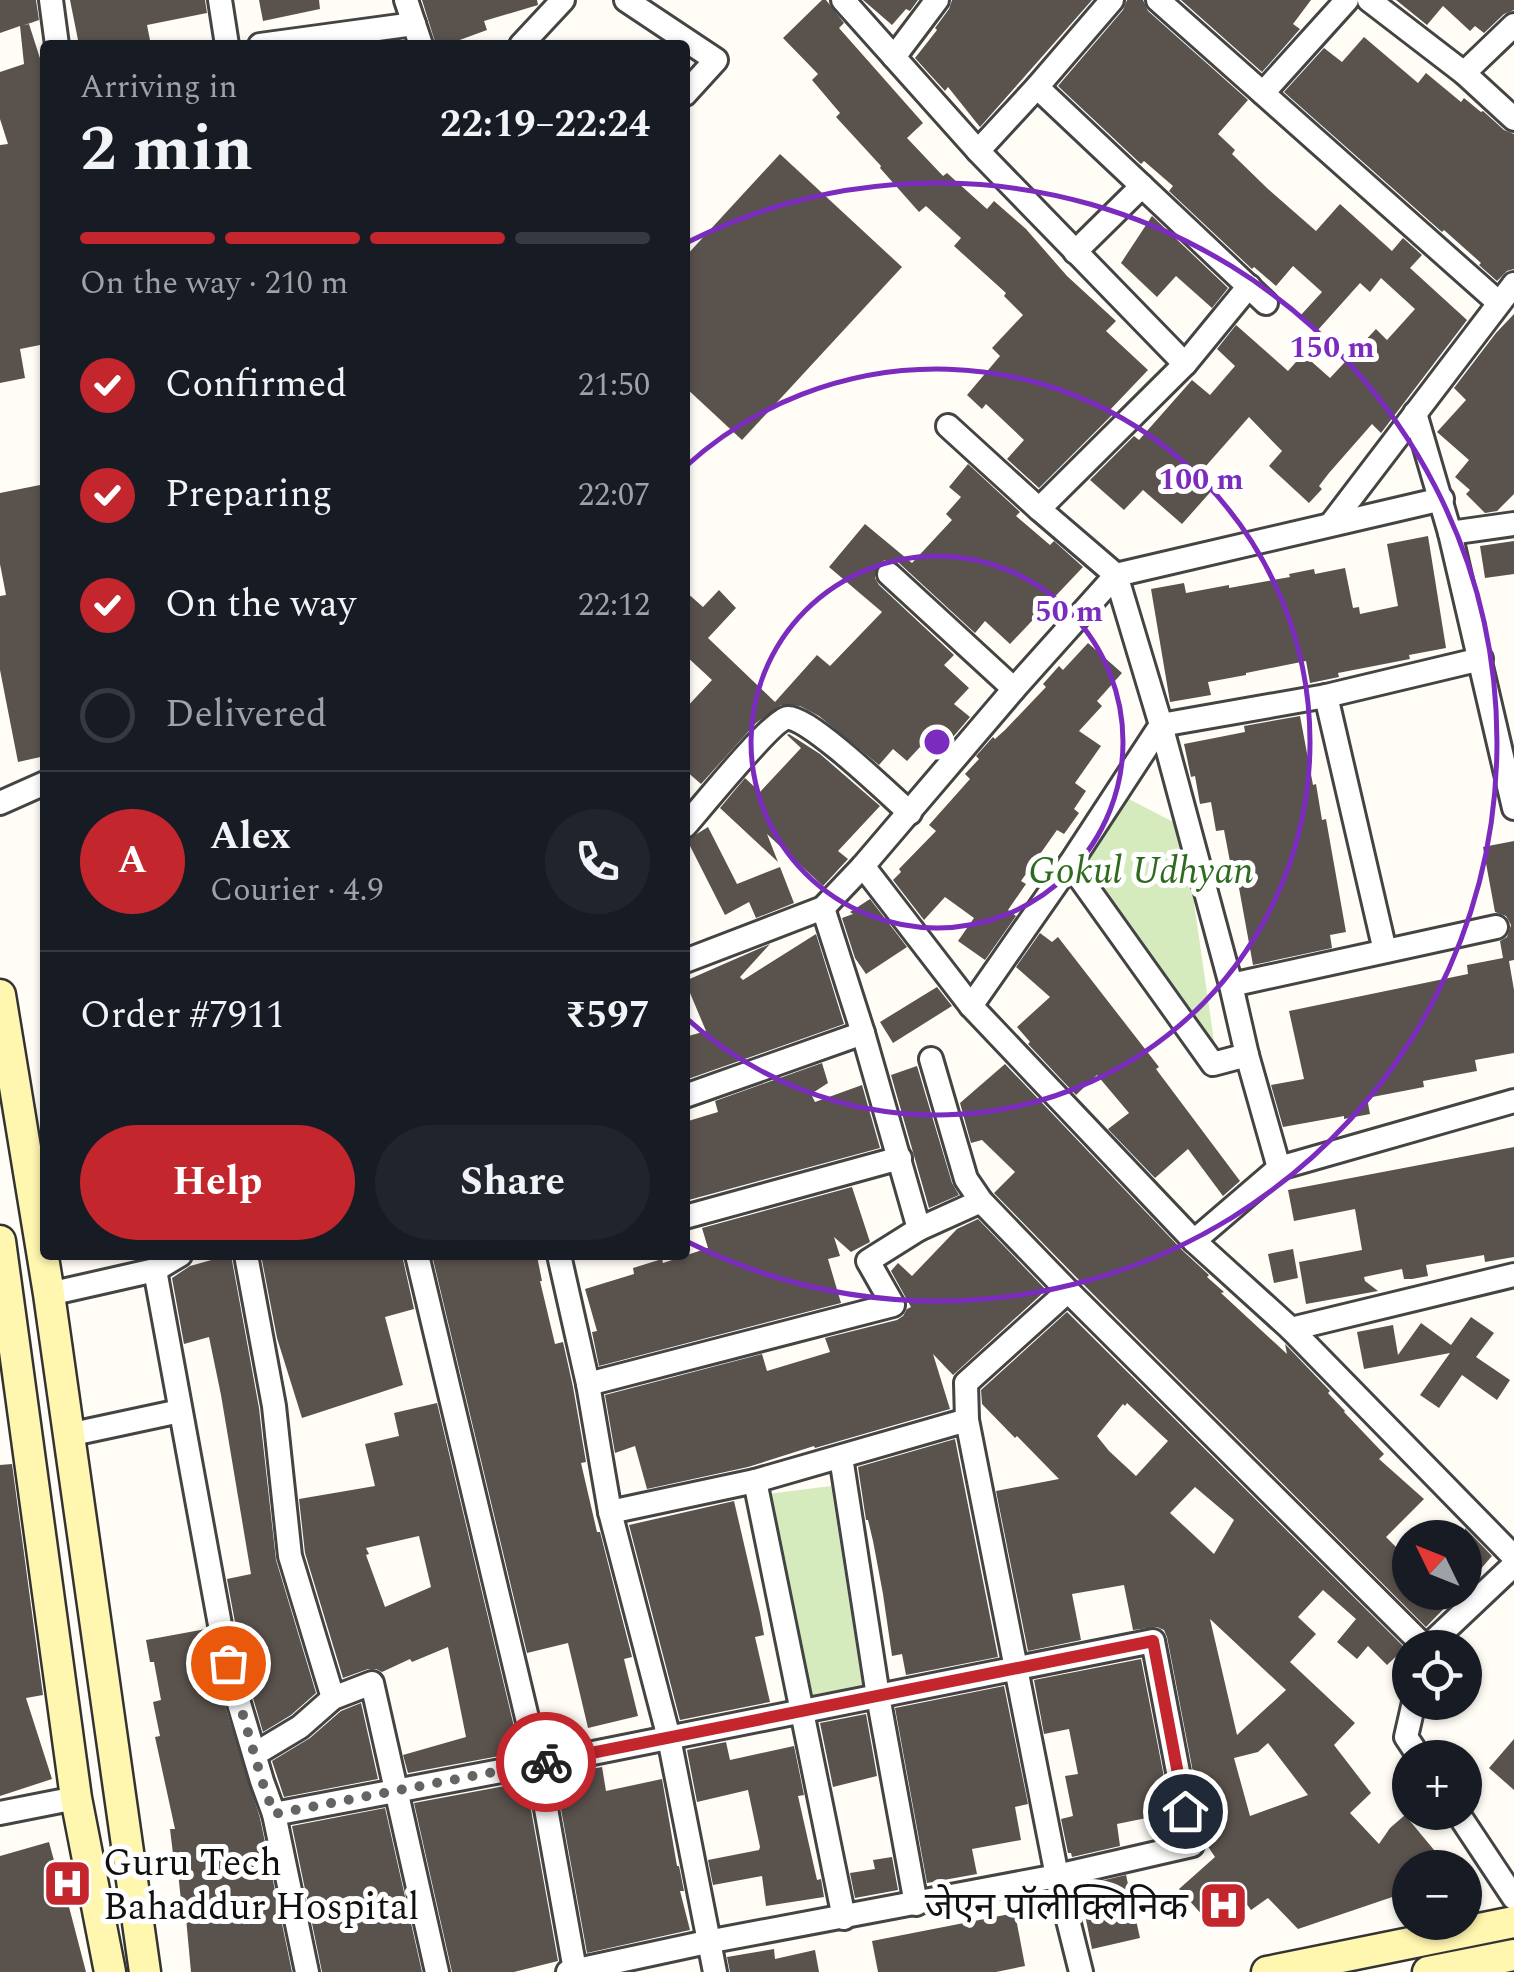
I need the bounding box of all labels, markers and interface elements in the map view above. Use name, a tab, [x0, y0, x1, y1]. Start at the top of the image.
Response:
text: Arriving in	[80, 63, 237, 112]
text: 22:19–22:24	[440, 96, 650, 154]
text: 2 min	[80, 100, 253, 199]
text: On the way · 210 m	[80, 259, 348, 308]
text: 150 m	[1289, 325, 1375, 371]
text: Confirmed	[165, 356, 347, 414]
icon: check	[80, 358, 135, 413]
text: 21:50	[578, 361, 650, 410]
text: 100 m	[1158, 457, 1244, 503]
text: Preparing	[165, 466, 332, 524]
icon: check	[80, 468, 135, 523]
text: 22:07	[578, 471, 650, 520]
text: On the way	[165, 576, 356, 634]
icon: check	[80, 578, 135, 633]
text: 22:12	[578, 581, 650, 630]
text: 50 m	[1035, 589, 1103, 635]
text: Delivered	[165, 686, 327, 744]
centre of rings	[919, 724, 955, 760]
text: Alex	[210, 808, 291, 866]
button: phone	[545, 809, 650, 914]
text: A	[118, 832, 147, 890]
park label: Gokul Udhyan	[1028, 843, 1254, 901]
text: Courier · 4.9	[210, 866, 383, 915]
text: Order #7911	[80, 987, 285, 1045]
text: ₹597	[565, 987, 650, 1045]
button: Help	[80, 1125, 355, 1240]
button: Share	[375, 1125, 650, 1240]
north arrow	[1392, 1520, 1482, 1610]
map controls	[1392, 1520, 1482, 1940]
pin	[186, 1621, 271, 1706]
button: locate	[1392, 1630, 1482, 1720]
icon: bag	[201, 1636, 256, 1691]
courier	[496, 1712, 596, 1812]
icon: bike	[519, 1735, 574, 1790]
button: +	[1392, 1740, 1482, 1830]
pin	[1143, 1769, 1228, 1854]
icon: home	[1158, 1784, 1213, 1839]
place label: Guru Tech Bahaddur Hospital	[103, 1835, 419, 1937]
button: −	[1392, 1850, 1482, 1940]
hospital icon: Guru Tech Bahaddur Hospital	[42, 1858, 94, 1910]
place label: जेएन पॉलीक्लिनिक	[925, 1879, 1189, 1937]
hospital icon: जेएन पॉलीक्लिनिक	[1197, 1880, 1249, 1932]

